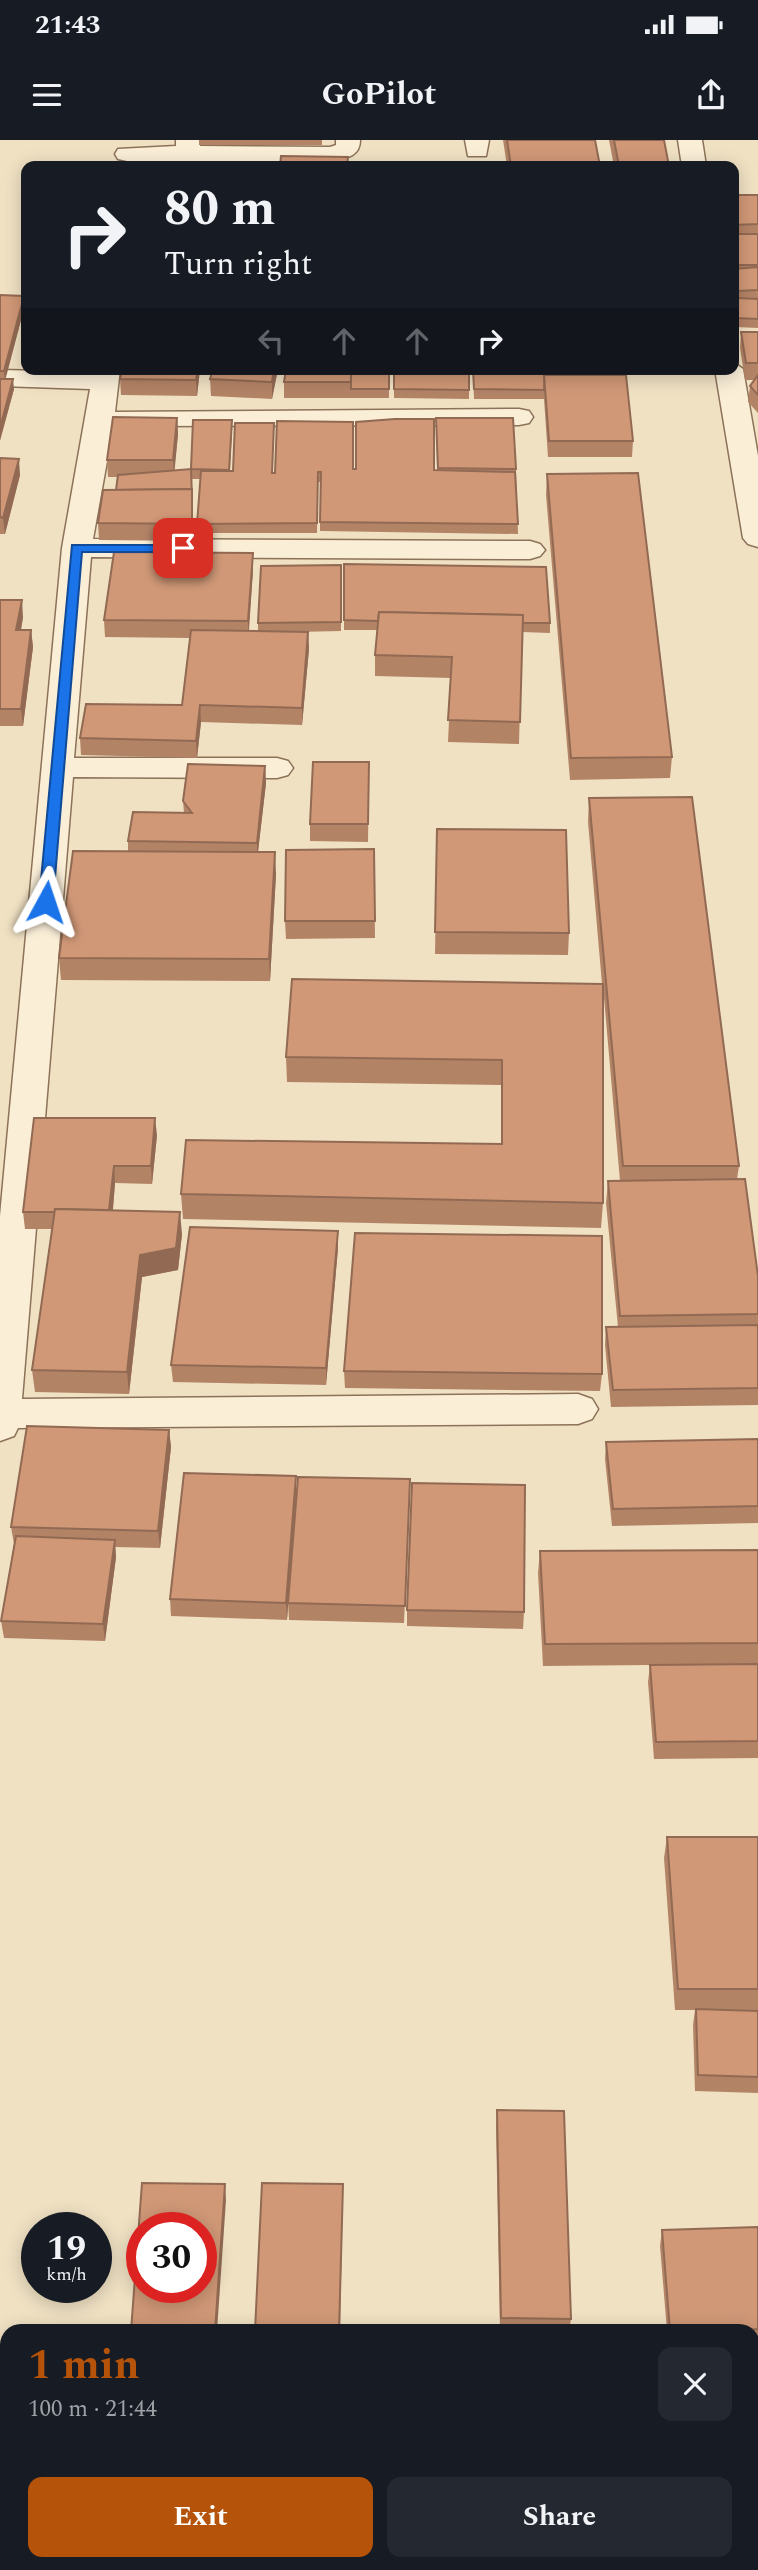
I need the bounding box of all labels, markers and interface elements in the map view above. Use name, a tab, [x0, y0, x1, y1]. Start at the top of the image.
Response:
text: 21:43	[35, 5, 100, 45]
text: GoPilot	[322, 70, 436, 119]
icon: menu	[28, 76, 66, 114]
icon: share	[692, 76, 730, 114]
text: 80 m	[164, 172, 275, 247]
icon: right	[49, 189, 140, 280]
text: Turn right	[164, 240, 312, 289]
icon: left	[252, 322, 290, 360]
icon: ahead	[325, 322, 363, 360]
icon: ahead	[398, 322, 436, 360]
icon: right	[471, 322, 509, 360]
pin	[153, 518, 213, 578]
icon: arrive	[164, 529, 202, 567]
position arrow	[9, 865, 83, 939]
speed limit sign: 30	[126, 2212, 217, 2303]
text: 19	[47, 2222, 86, 2275]
text: km/h	[46, 2261, 87, 2288]
text: 1 min	[28, 2334, 140, 2397]
button: close	[658, 2347, 732, 2421]
text: 100 m · 21:44	[28, 2392, 157, 2427]
button: Exit	[28, 2477, 373, 2557]
button: Share	[387, 2477, 732, 2557]

